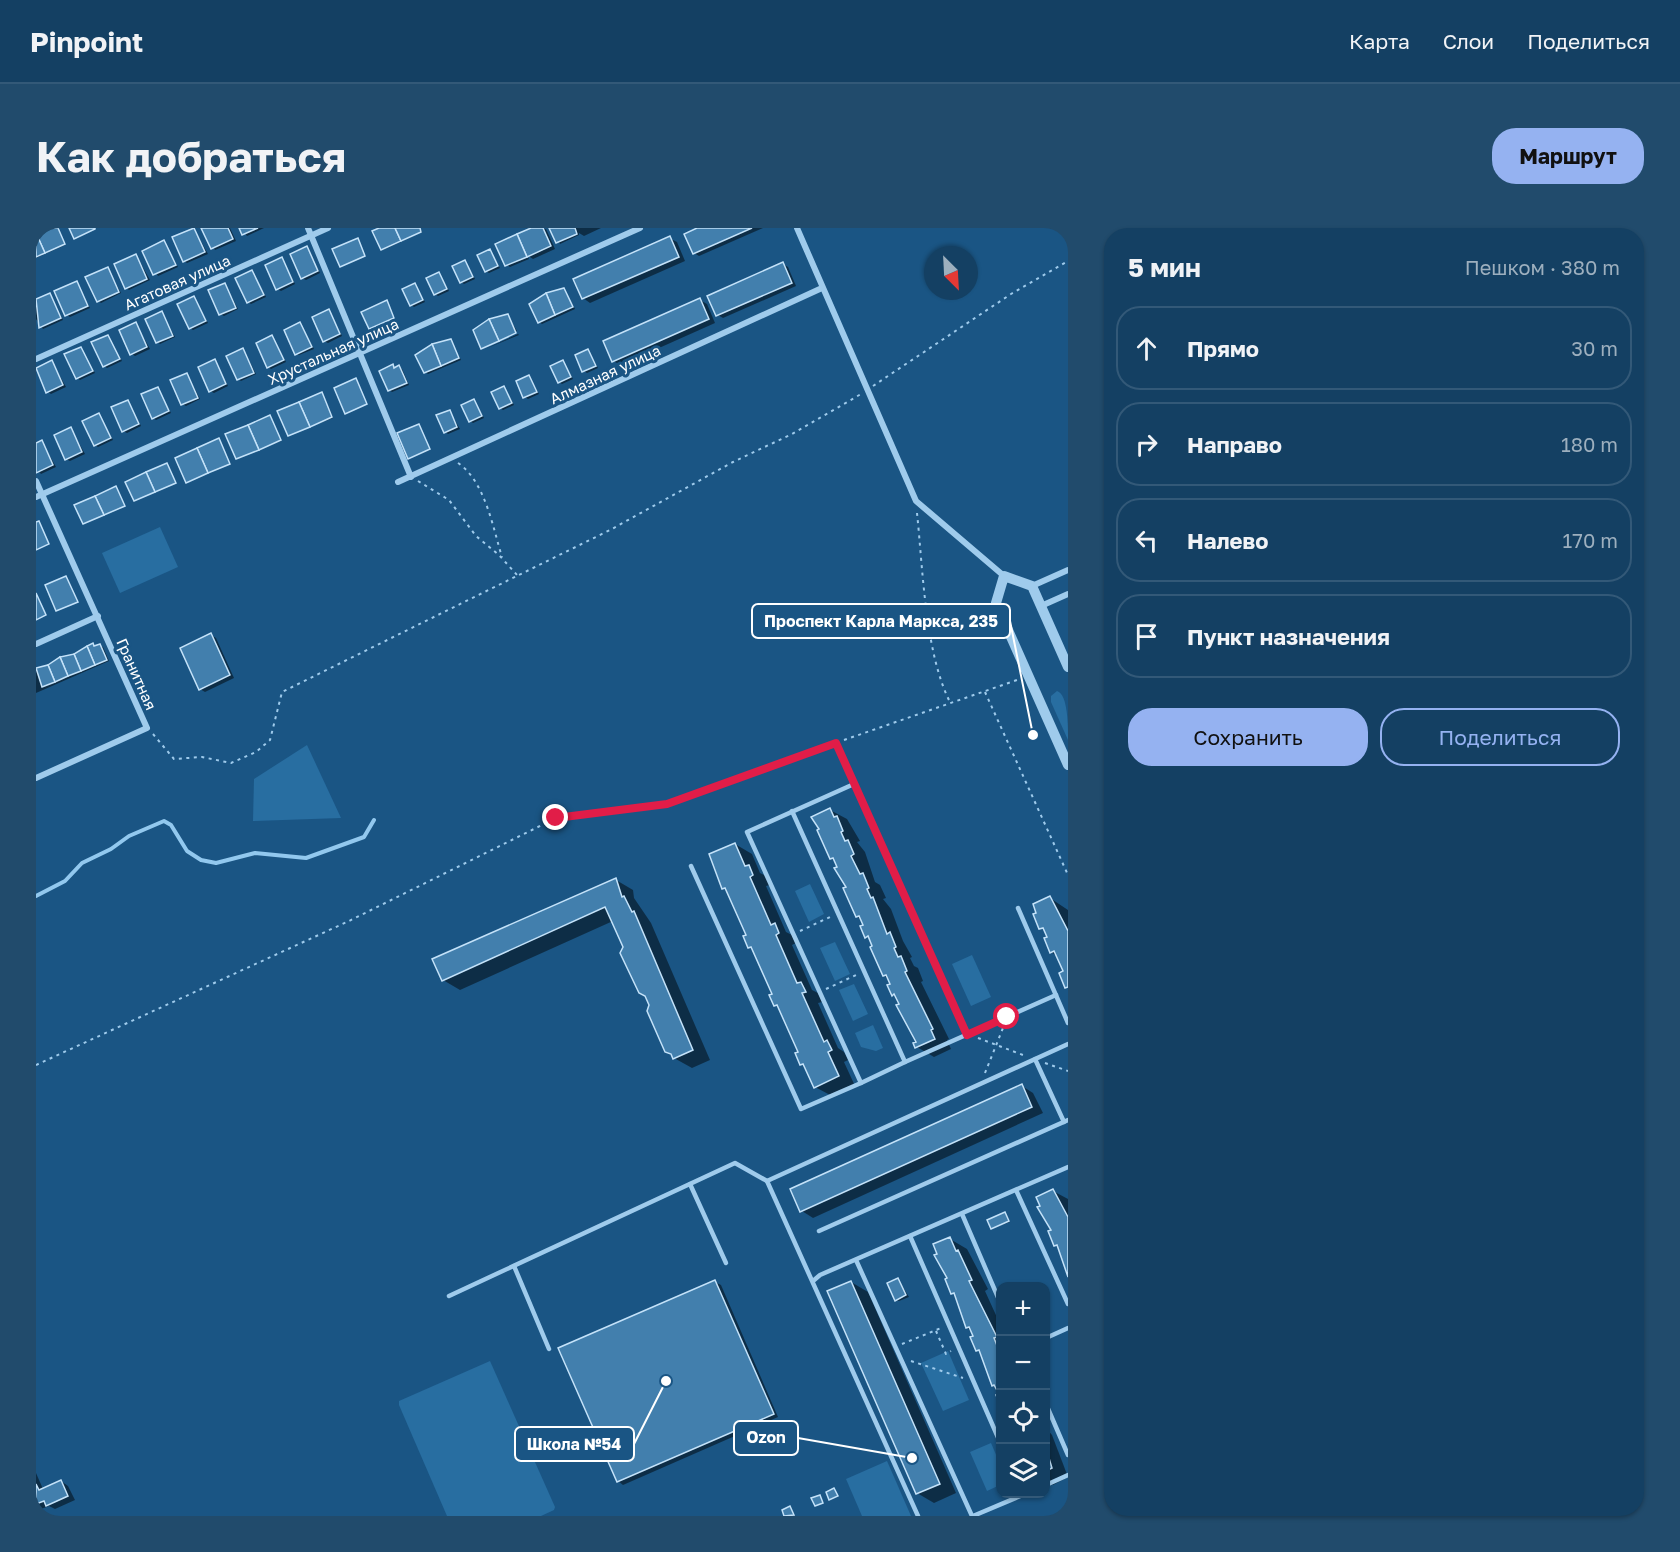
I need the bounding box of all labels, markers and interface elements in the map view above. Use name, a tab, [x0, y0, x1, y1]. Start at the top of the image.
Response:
text: Pinpoint	[30, 25, 143, 58]
text: Карта	[1349, 28, 1410, 54]
text: Слои	[1443, 28, 1494, 54]
text: Поделиться	[1527, 28, 1650, 54]
button: Маршрут	[1492, 128, 1644, 184]
text: Как добраться	[36, 131, 346, 181]
north arrow	[924, 246, 978, 300]
street label: Агатовая улица	[121, 251, 233, 313]
text: 5 мин	[1128, 252, 1201, 283]
text: Пешком · 380 m	[1465, 255, 1620, 279]
street label: Хрустальная улица	[265, 314, 401, 388]
icon: ahead	[1130, 332, 1163, 365]
text: Прямо	[1187, 335, 1259, 362]
text: 30 m	[1571, 336, 1618, 360]
street label: Алмазная улица	[547, 340, 663, 408]
icon: right	[1130, 428, 1163, 461]
text: Направо	[1187, 431, 1282, 458]
text: 180 m	[1561, 432, 1618, 456]
icon: left	[1130, 524, 1163, 557]
text: Налево	[1187, 527, 1269, 554]
text: 170 m	[1563, 528, 1618, 552]
callout: Проспект Карла Маркса, 235	[752, 604, 1010, 638]
text: Проспект Карла Маркса, 235	[764, 611, 998, 631]
icon: arrive	[1130, 620, 1163, 653]
text: Пункт назначения	[1187, 623, 1390, 650]
street label: Гранитная	[113, 635, 161, 713]
button: Сохранить	[1128, 708, 1368, 766]
button: Поделиться	[1380, 708, 1620, 766]
route end	[542, 804, 568, 830]
route start	[993, 1003, 1019, 1029]
map controls	[996, 1282, 1050, 1498]
button: +	[996, 1282, 1050, 1336]
button: −	[996, 1336, 1050, 1390]
button: locate	[996, 1390, 1050, 1444]
callout: Ozon	[734, 1421, 798, 1455]
callout: Школа №54	[515, 1427, 634, 1461]
text: Ozon	[746, 1427, 786, 1447]
text: Школа №54	[527, 1434, 621, 1454]
button: layers	[996, 1444, 1050, 1498]

